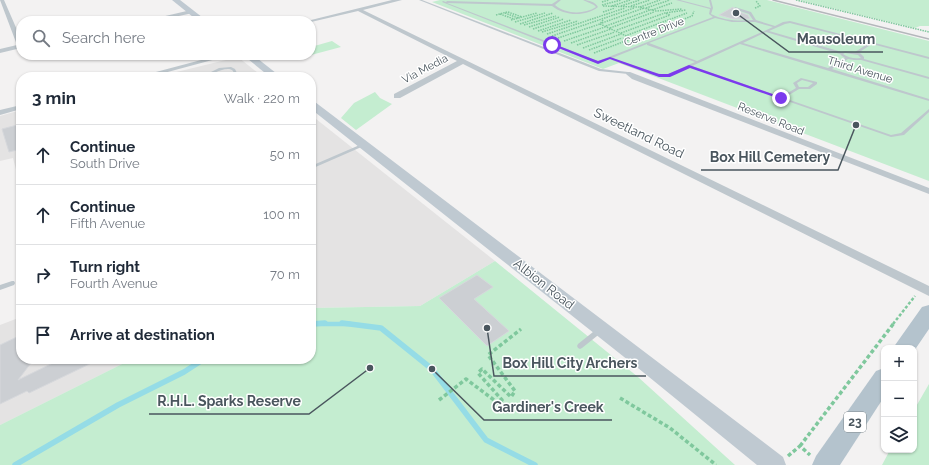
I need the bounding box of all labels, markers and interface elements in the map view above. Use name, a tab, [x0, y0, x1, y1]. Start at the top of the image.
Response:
street label: Centre Drive	[622, 14, 686, 49]
search box	[16, 16, 316, 60]
callout: Mausoleum	[789, 26, 883, 52]
icon: search	[30, 27, 52, 49]
text: Search here	[62, 29, 145, 47]
text: Mausoleum	[797, 31, 875, 47]
route start	[543, 36, 561, 54]
street label: Via Media	[400, 52, 450, 86]
street label: Third Avenue	[826, 54, 895, 86]
text: 3 min	[32, 88, 76, 108]
route end	[772, 89, 790, 107]
text: Walk · 220 m	[224, 91, 300, 106]
street label: Reserve Road	[736, 100, 806, 138]
street label: Sweetland Road	[592, 105, 686, 161]
text: Continue	[70, 138, 135, 156]
icon: ahead	[32, 144, 54, 166]
callout: Box Hill Cemetery	[701, 144, 838, 170]
text: 50 m	[270, 147, 300, 162]
text: Box Hill Cemetery	[710, 149, 831, 165]
text: South Drive	[70, 156, 140, 171]
text: Continue	[70, 198, 135, 216]
icon: ahead	[32, 204, 54, 226]
text: 100 m	[263, 207, 300, 222]
text: Fifth Avenue	[70, 216, 145, 231]
street label: Albion Road	[511, 256, 577, 312]
text: Turn right	[70, 258, 140, 276]
icon: right	[32, 264, 54, 286]
text: 70 m	[270, 267, 300, 282]
text: Fourth Avenue	[70, 276, 158, 291]
icon: arrive	[32, 324, 54, 346]
text: Arrive at destination	[70, 326, 215, 344]
map controls	[881, 345, 917, 453]
button: +	[881, 345, 917, 381]
callout: Box Hill City Archers	[494, 350, 646, 376]
text: Box Hill City Archers	[503, 355, 638, 371]
button: −	[881, 381, 917, 417]
callout: R.H.L. Sparks Reserve	[149, 388, 309, 414]
text: R.H.L. Sparks Reserve	[157, 393, 301, 409]
callout: Gardiner's Creek	[484, 394, 612, 420]
text: Gardiner's Creek	[492, 399, 604, 415]
road number: 23	[844, 412, 866, 432]
button: layers	[881, 417, 917, 453]

